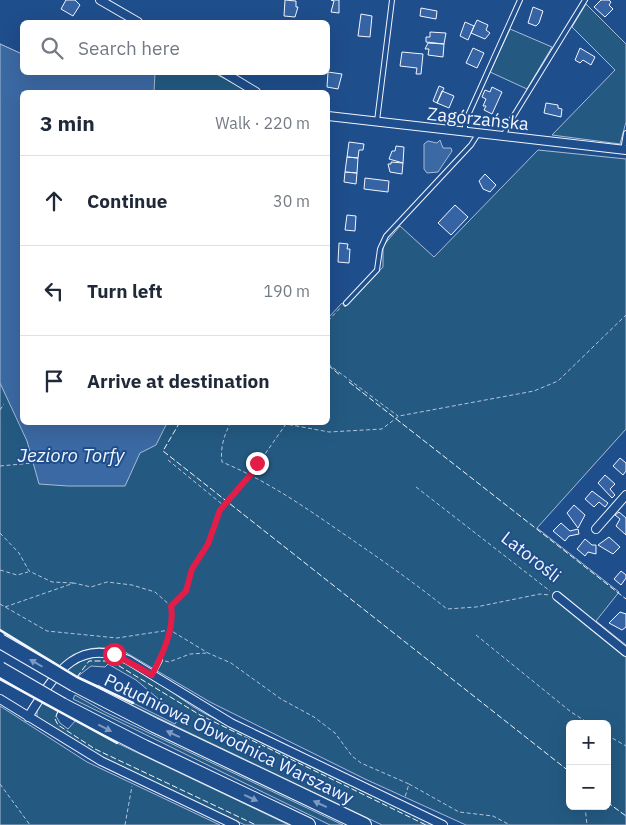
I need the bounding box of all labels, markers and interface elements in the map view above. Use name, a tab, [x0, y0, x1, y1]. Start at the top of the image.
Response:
search box	[20, 20, 330, 75]
icon: search	[38, 34, 66, 62]
text: Search here	[78, 36, 180, 60]
street label: Zagórzańska	[426, 102, 530, 135]
text: 3 min	[40, 109, 95, 137]
text: Walk · 220 m	[215, 113, 310, 133]
icon: ahead	[40, 187, 68, 215]
text: Continue	[87, 189, 167, 213]
text: 30 m	[273, 191, 310, 211]
icon: left	[40, 277, 68, 305]
text: Turn left	[87, 279, 163, 303]
text: 190 m	[263, 281, 310, 301]
icon: arrive	[40, 367, 68, 395]
text: Arrive at destination	[87, 369, 270, 393]
water label: Jezioro Torfy	[18, 443, 125, 467]
route end	[246, 452, 269, 475]
street label: Latorośli	[497, 526, 566, 587]
route start	[103, 643, 126, 666]
one-way arrow	[29, 659, 44, 667]
street label: Południowa Obwodnica Warszawy	[101, 668, 358, 809]
map controls	[566, 720, 611, 810]
button: +	[566, 720, 611, 765]
one-way arrow	[98, 723, 112, 732]
one-way arrow	[166, 730, 180, 738]
button: −	[566, 765, 611, 810]
one-way arrow	[244, 794, 258, 802]
one-way arrow	[313, 800, 327, 808]

